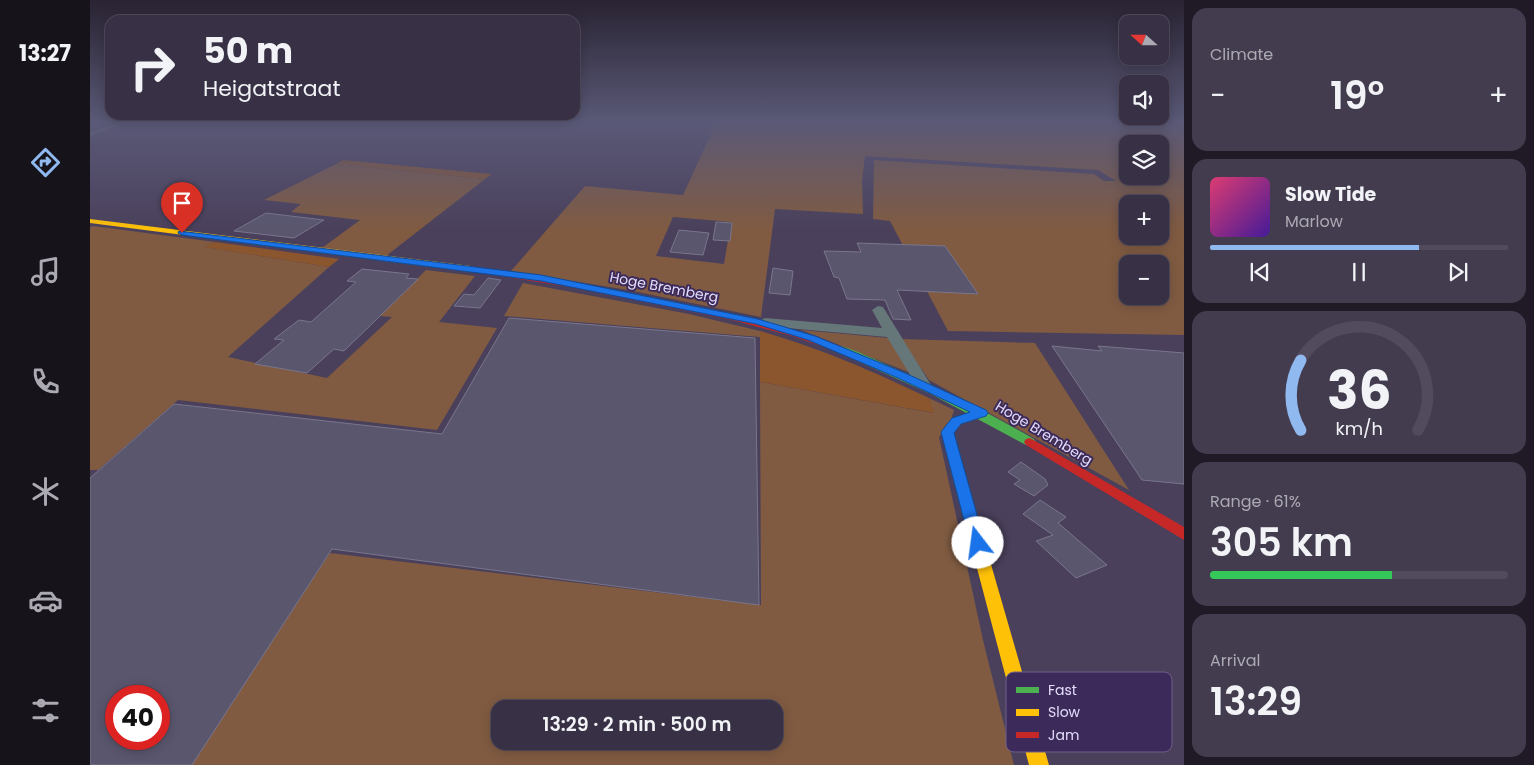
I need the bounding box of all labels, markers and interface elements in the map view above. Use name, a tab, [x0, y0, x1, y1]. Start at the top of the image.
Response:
north arrow	[1119, 15, 1169, 65]
map controls	[1119, 15, 1169, 305]
text: 50 m	[203, 26, 293, 75]
icon: right	[120, 35, 185, 100]
text: 13:27	[19, 38, 71, 69]
text: Climate	[1210, 43, 1273, 66]
text: 19°	[1330, 69, 1384, 122]
text: Heigatstraat	[203, 73, 340, 104]
button: sound	[1119, 75, 1169, 125]
text: −	[1210, 76, 1225, 115]
text: +	[1489, 76, 1508, 115]
button: layers	[1119, 135, 1169, 185]
icon: directions	[28, 145, 63, 180]
text: Slow Tide	[1285, 181, 1376, 208]
pin	[161, 182, 203, 233]
icon: arrive	[168, 189, 196, 217]
button: +	[1119, 195, 1169, 245]
text: Marlow	[1285, 210, 1343, 233]
icon: music	[28, 254, 63, 289]
button: −	[1119, 255, 1169, 305]
icon: previous	[1246, 258, 1274, 286]
icon: pause	[1345, 258, 1373, 286]
icon: next	[1444, 258, 1472, 286]
street label: Hoge Bremberg	[608, 267, 720, 307]
text: 36	[1327, 354, 1391, 427]
icon: phone	[28, 364, 63, 399]
street label: Hoge Bremberg	[992, 396, 1096, 470]
text: km/h	[1335, 416, 1383, 441]
icon: climate	[28, 474, 63, 509]
text: Range · 61%	[1210, 490, 1301, 513]
position arrow	[951, 516, 1003, 568]
text: 305 km	[1210, 516, 1353, 569]
icon: car	[28, 583, 63, 618]
text: Arrival	[1210, 649, 1260, 672]
legend	[1006, 672, 1172, 752]
text: 13:29	[1210, 675, 1302, 728]
text: Fast	[1048, 680, 1077, 700]
speed limit sign: 40	[105, 685, 170, 750]
icon: filters	[28, 693, 63, 728]
text: Slow	[1048, 702, 1081, 722]
text: 13:29 · 2 min · 500 m	[543, 711, 731, 738]
text: Jam	[1048, 725, 1079, 745]

